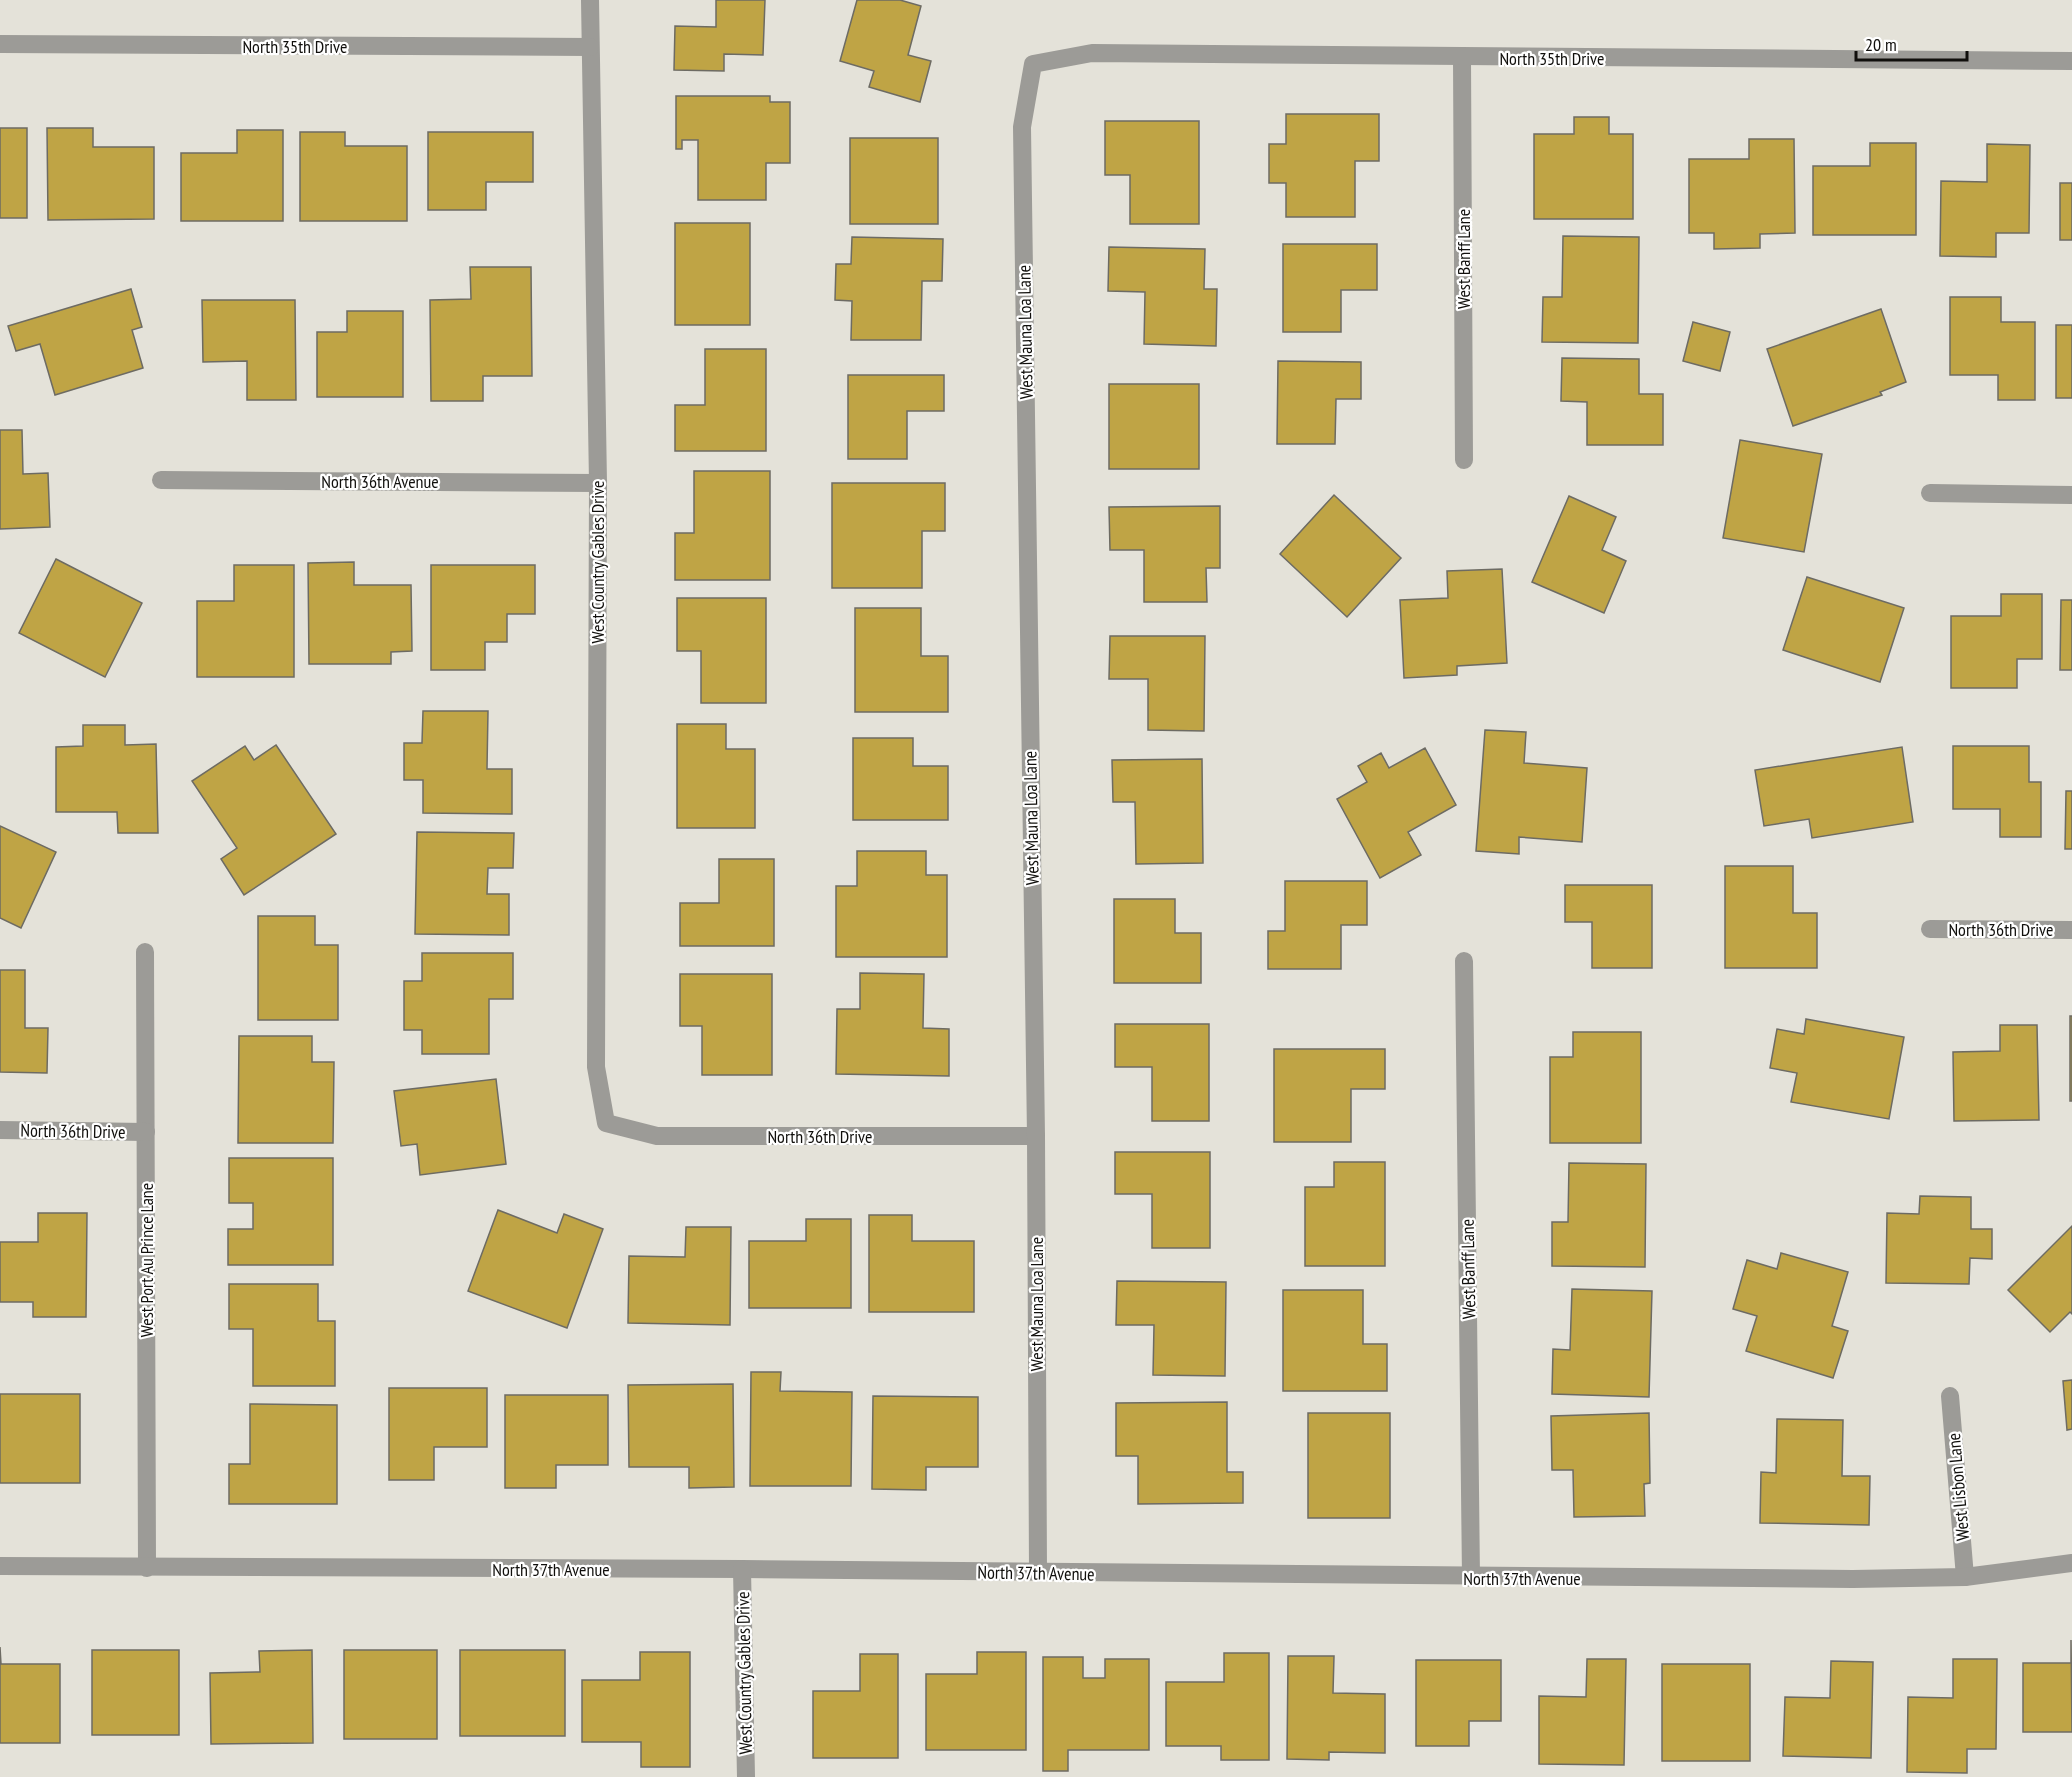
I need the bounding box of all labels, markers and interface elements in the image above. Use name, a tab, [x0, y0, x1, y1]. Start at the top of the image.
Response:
scale bar	[1856, 24, 1967, 62]
text: 20 m	[1865, 33, 1897, 56]
street label: North 35th Drive	[242, 35, 348, 58]
street label: North 35th Drive	[1499, 47, 1605, 70]
street label: West Banff Lane	[1452, 209, 1475, 309]
street label: West Mauna Loa Lane	[1012, 265, 1038, 399]
street label: North 36th Avenue	[321, 470, 439, 493]
street label: West Country Gables Drive	[586, 480, 609, 644]
street label: West Mauna Loa Lane	[1018, 751, 1044, 885]
street label: North 36th Drive	[1948, 918, 2054, 941]
street label: North 36th Drive	[20, 1119, 126, 1143]
street label: North 36th Drive	[767, 1125, 873, 1148]
street label: West Port Au Prince Lane	[135, 1183, 158, 1337]
street label: West Banff Lane	[1456, 1219, 1480, 1319]
street label: West Mauna Loa Lane	[1025, 1237, 1048, 1371]
street label: West Lisbon Lane	[1942, 1432, 1974, 1542]
street label: North 37th Avenue	[492, 1558, 610, 1581]
street label: North 37th Avenue	[977, 1560, 1095, 1586]
street label: North 37th Avenue	[1463, 1567, 1581, 1590]
street label: West Country Gables Drive	[731, 1591, 757, 1755]

